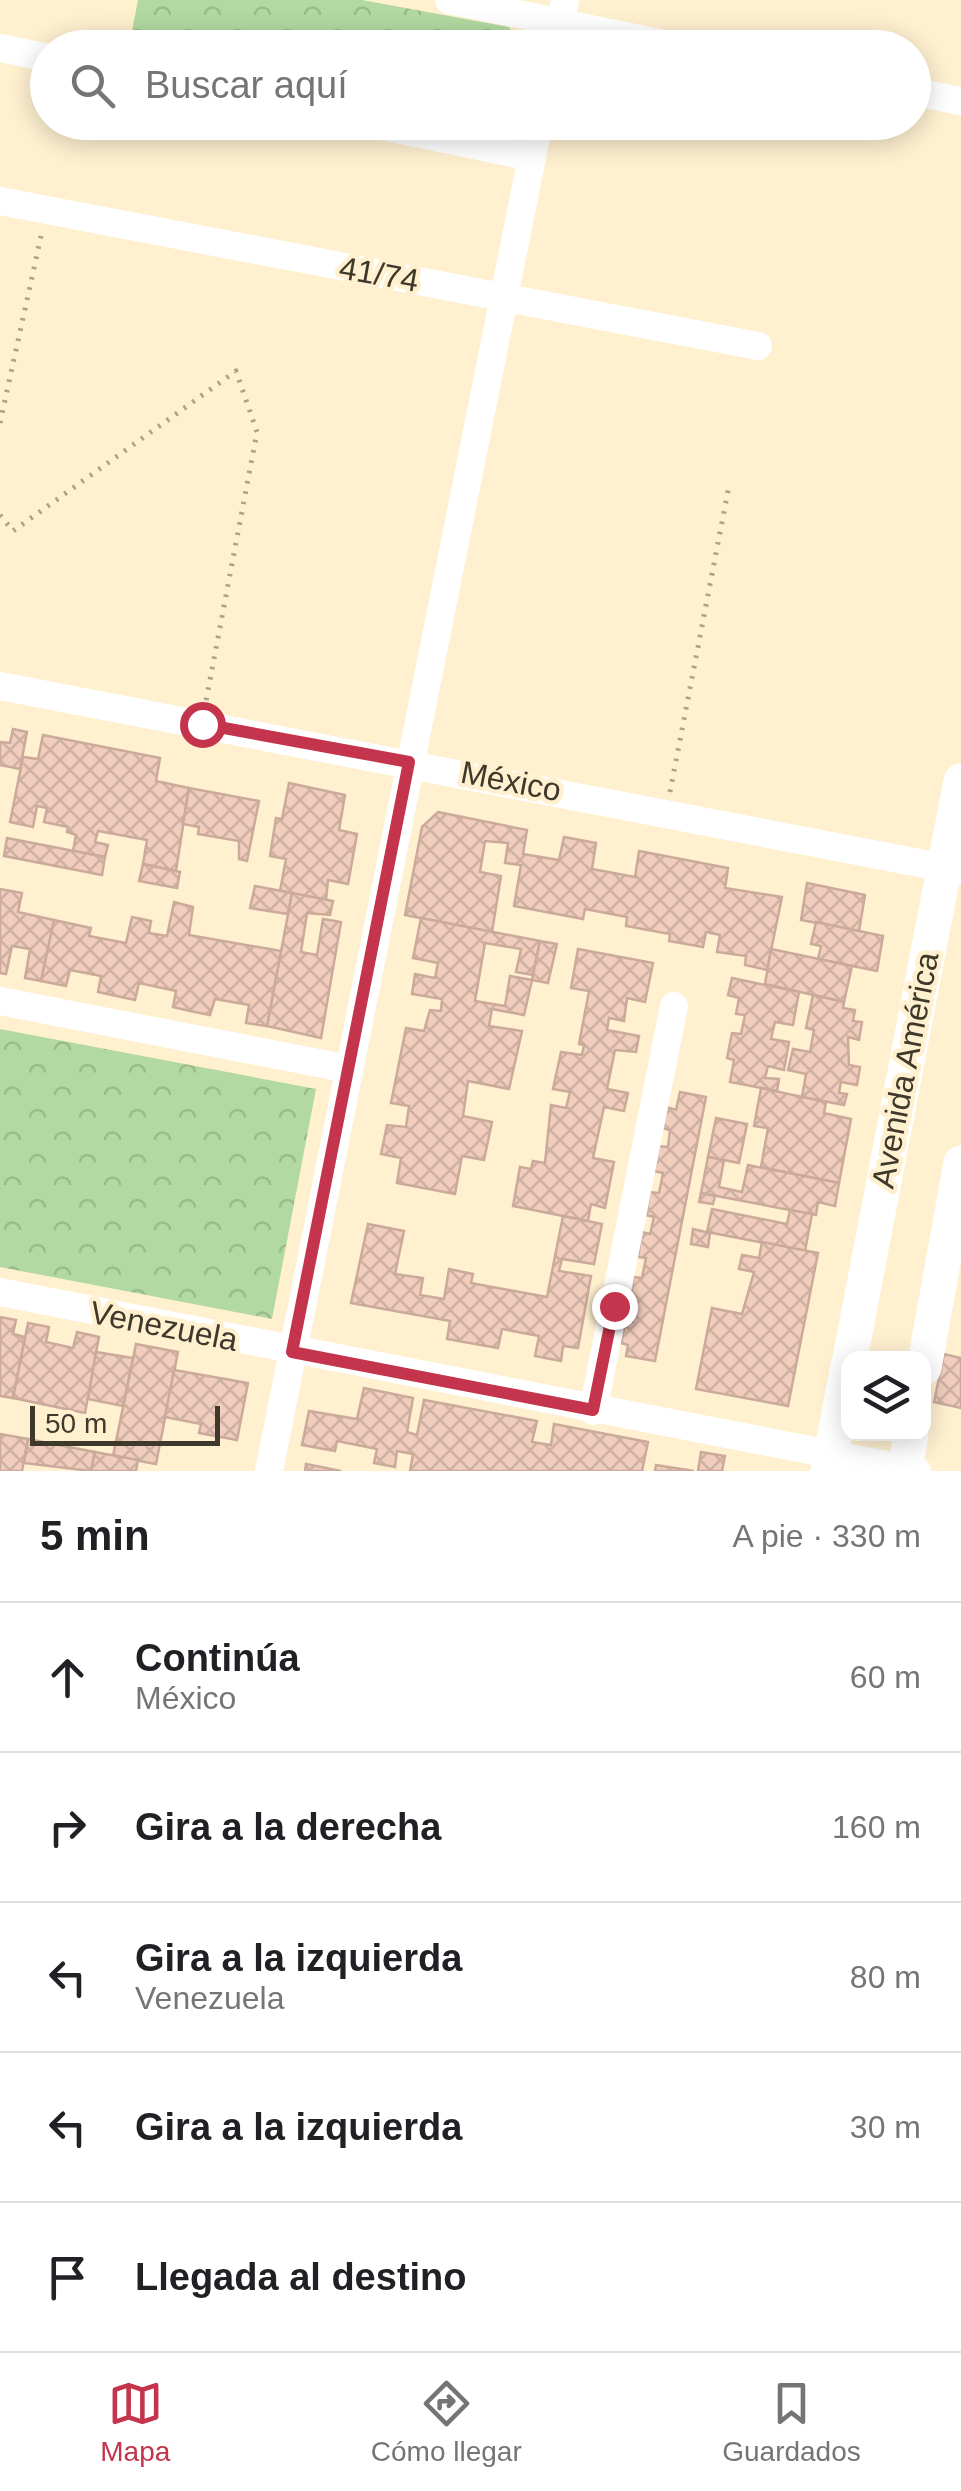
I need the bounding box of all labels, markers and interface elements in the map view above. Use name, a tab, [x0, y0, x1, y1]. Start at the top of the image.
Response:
search box	[30, 30, 931, 140]
icon: search	[65, 58, 120, 113]
text: Buscar aquí	[145, 64, 348, 106]
street label: 41/74	[336, 249, 422, 299]
route start	[180, 702, 226, 748]
street label: México	[458, 754, 564, 808]
street label: Avenida América	[864, 949, 946, 1191]
route end	[592, 1284, 638, 1330]
street label: Venezuela	[87, 1294, 241, 1358]
map controls	[841, 1351, 931, 1441]
button: layers	[841, 1351, 931, 1441]
scale bar	[30, 1401, 220, 1446]
text: 50 m	[45, 1408, 107, 1439]
text: 5 min	[40, 1512, 150, 1559]
text: A pie · 330 m	[732, 1518, 921, 1554]
text: Continúa	[135, 1637, 300, 1679]
icon: ahead	[40, 1650, 95, 1705]
text: 60 m	[850, 1659, 921, 1695]
text: México	[135, 1680, 236, 1716]
icon: right	[40, 1800, 95, 1855]
text: Gira a la derecha	[135, 1806, 441, 1848]
text: 160 m	[832, 1809, 921, 1845]
text: Gira a la izquierda	[135, 1937, 462, 1979]
icon: left	[40, 1950, 95, 2005]
text: 80 m	[850, 1959, 921, 1995]
text: Venezuela	[135, 1980, 284, 2016]
icon: left	[40, 2100, 95, 2155]
text: Gira a la izquierda	[135, 2106, 462, 2148]
text: 30 m	[850, 2109, 921, 2145]
icon: arrive	[40, 2250, 95, 2305]
text: Llegada al destino	[135, 2256, 467, 2298]
tab: Mapa	[100, 2376, 170, 2468]
tab: Cómo llegar	[371, 2376, 522, 2468]
tab: Guardados	[722, 2376, 861, 2468]

